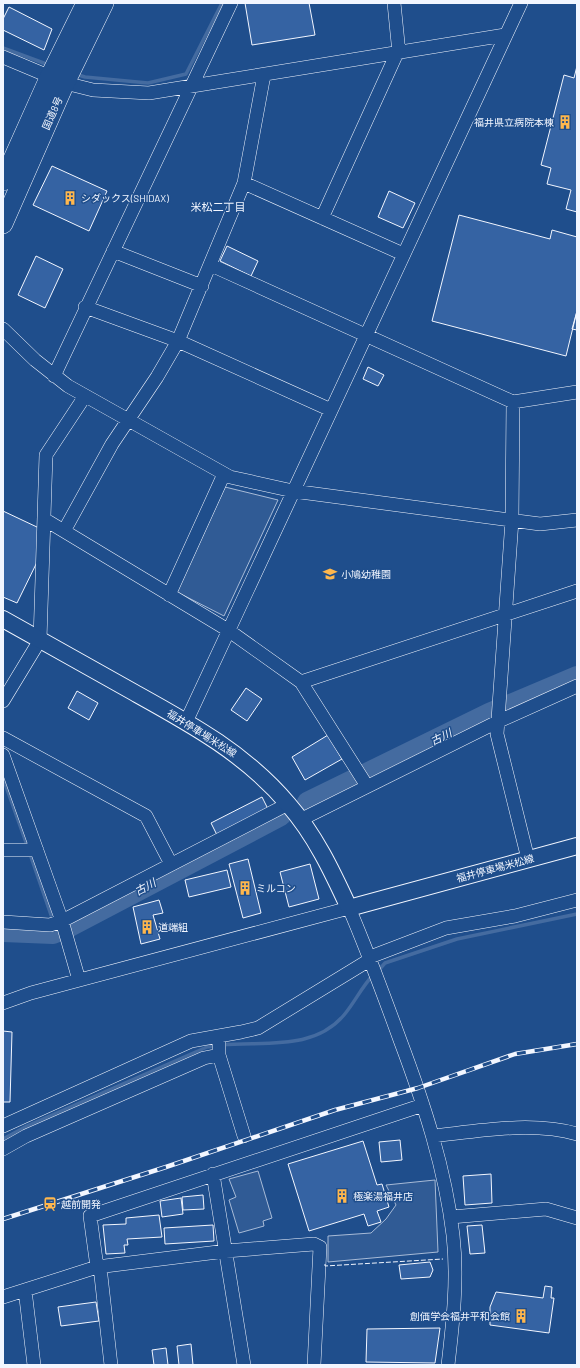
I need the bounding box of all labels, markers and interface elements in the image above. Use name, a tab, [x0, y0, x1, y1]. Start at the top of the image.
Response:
street label: 国道8号	[39, 94, 65, 132]
building icon: 福井県立病院本棟	[557, 114, 573, 130]
place label: 福井県立病院本棟	[474, 116, 554, 128]
building icon: シダックス(SHIDAX)	[62, 190, 78, 206]
place label: シダックス(SHIDAX)	[81, 192, 169, 204]
district label: 米松二丁目	[191, 200, 246, 213]
school or university icon: 小鳩幼稚園	[322, 566, 338, 582]
place label: 小鳩幼稚園	[341, 568, 391, 580]
street label: 福井停車場米松線	[165, 707, 239, 759]
water label: 古川	[428, 725, 454, 747]
street label: 福井停車場米松線	[455, 852, 535, 884]
water label: 古川	[132, 875, 158, 897]
building icon: ミルコン	[237, 880, 253, 896]
place label: ミルコン	[256, 882, 296, 894]
building icon: 道端組	[139, 919, 155, 935]
place label: 道端組	[158, 921, 188, 933]
building icon: 極楽湯福井店	[334, 1188, 350, 1204]
place label: 極楽湯福井店	[353, 1190, 413, 1202]
station icon: 越前開発	[42, 1196, 58, 1212]
place label: 越前開発	[61, 1198, 101, 1210]
building icon: 創価学会福井平和会館	[513, 1308, 529, 1324]
place label: 創価学会福井平和会館	[410, 1310, 510, 1322]

